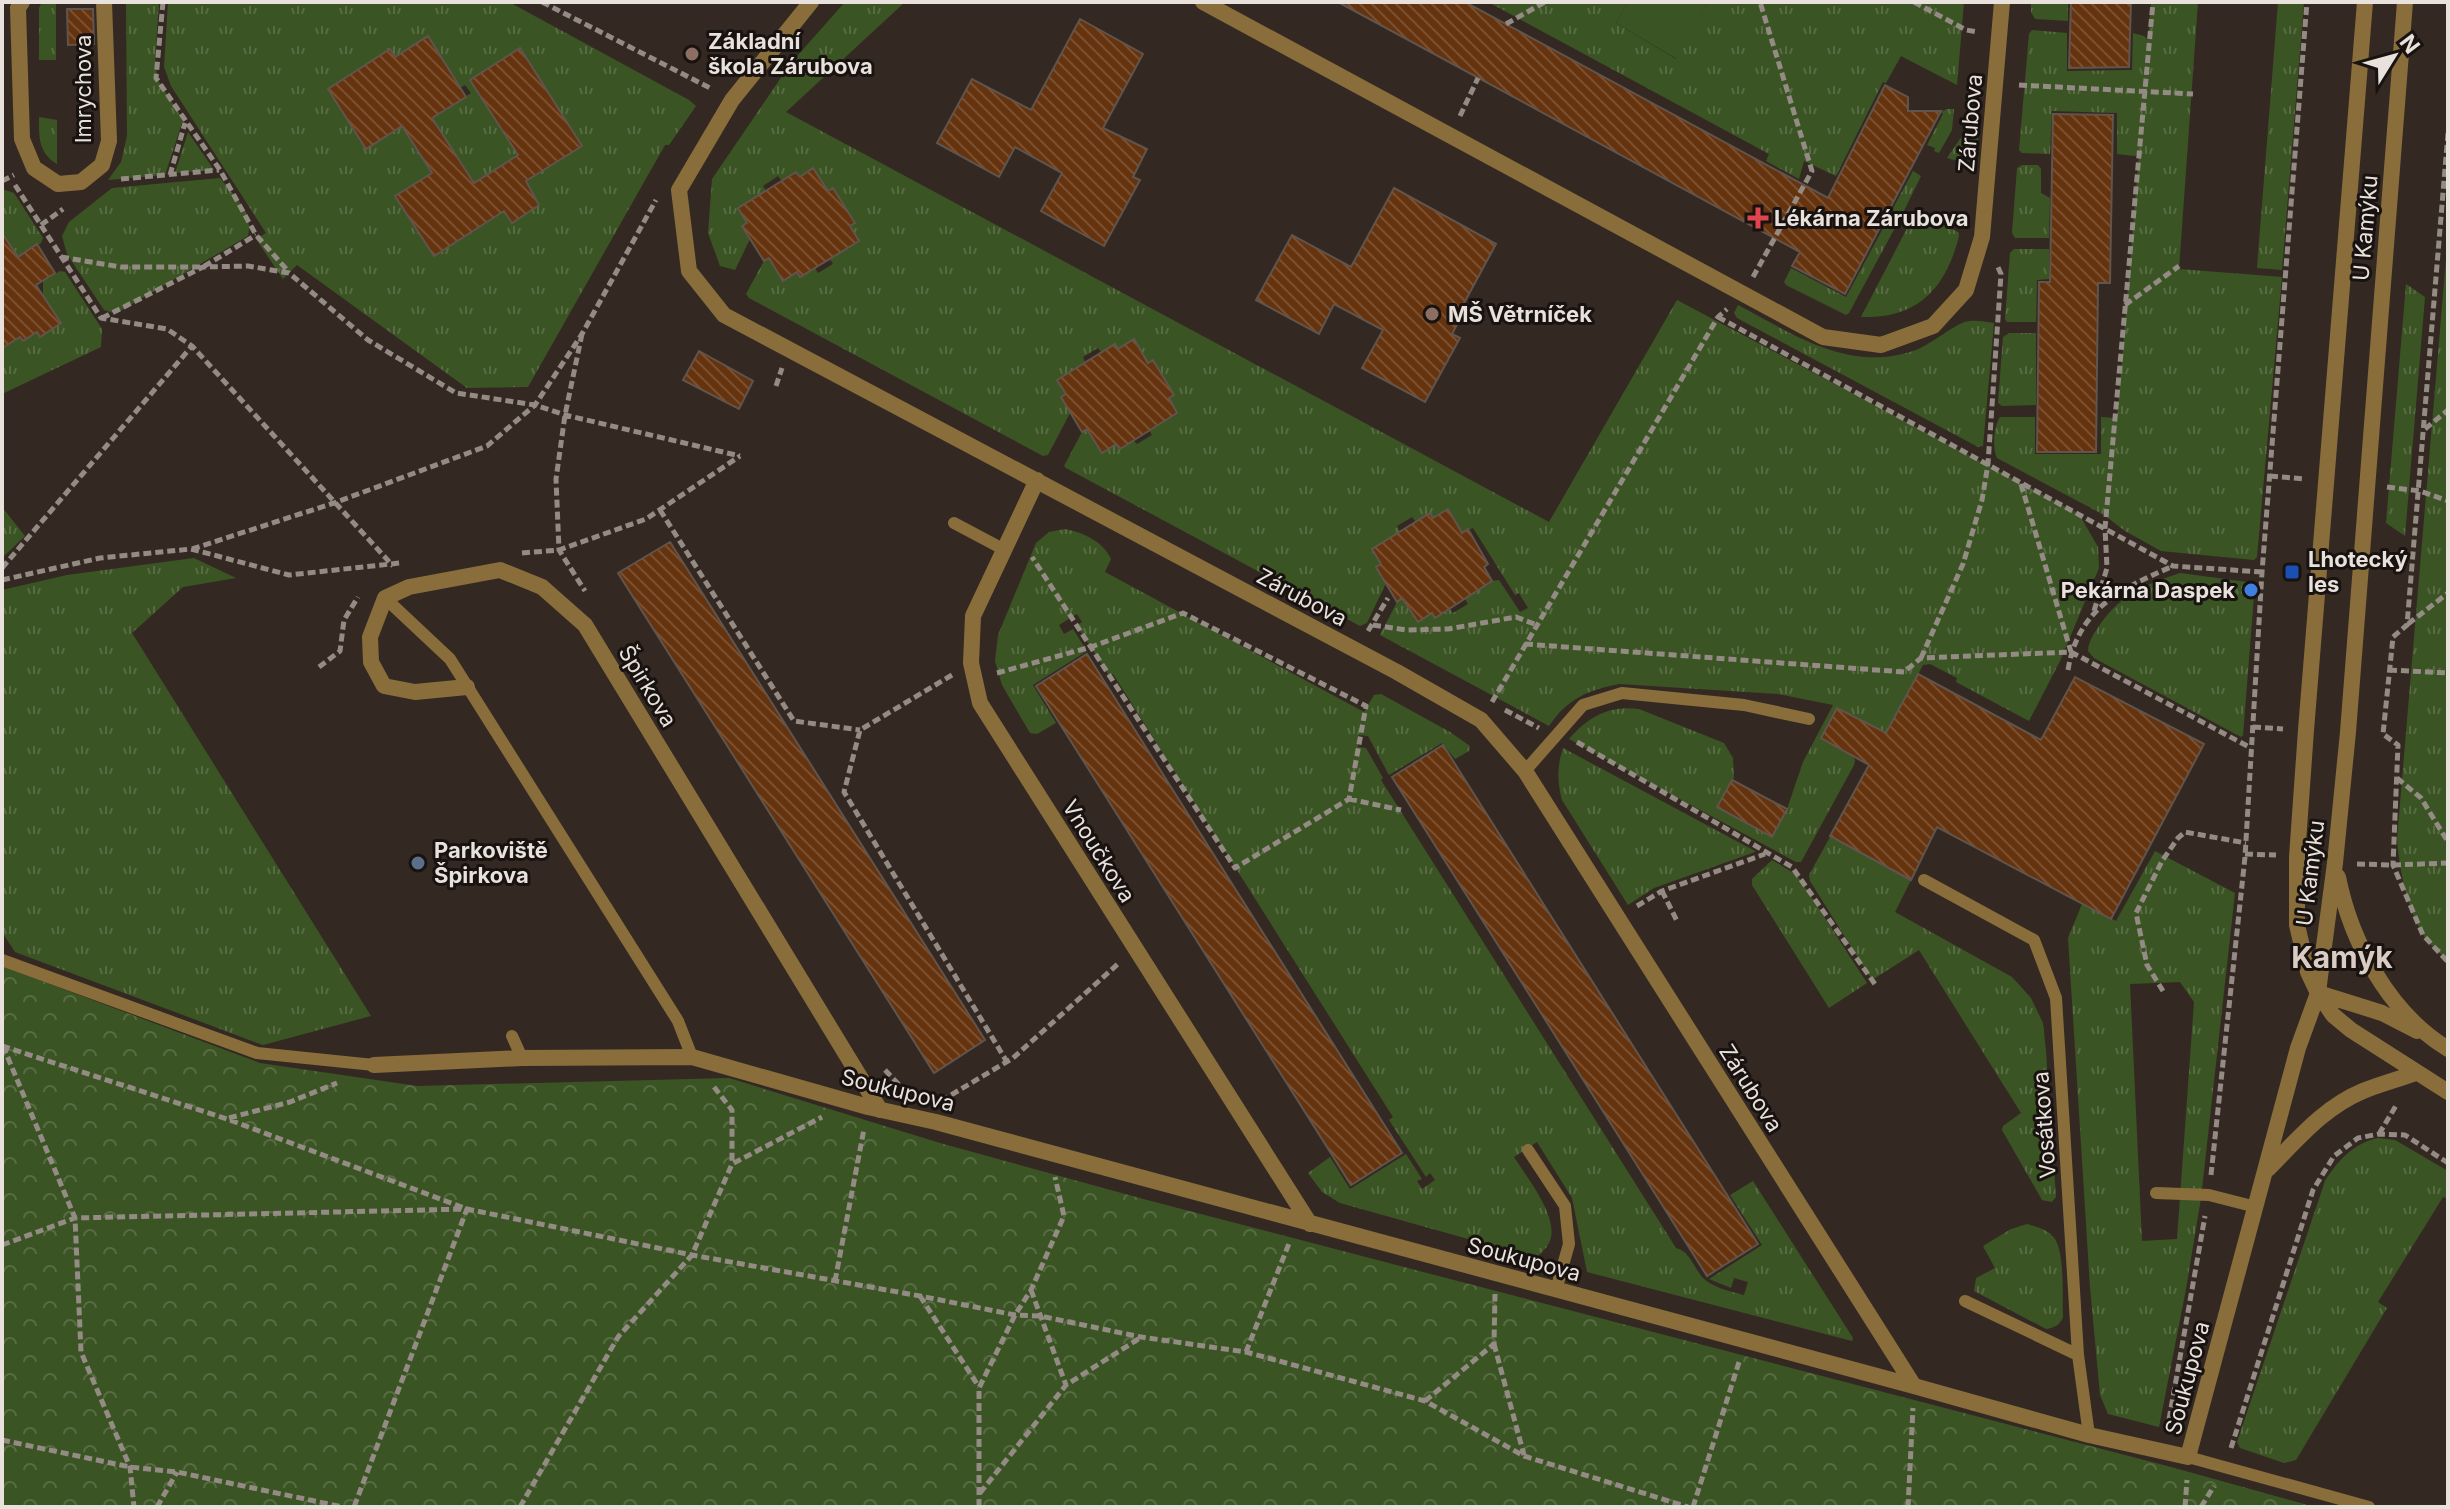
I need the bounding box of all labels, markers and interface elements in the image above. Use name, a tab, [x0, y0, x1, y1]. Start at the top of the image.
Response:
north arrow	[2354, 16, 2434, 96]
place label: Základní škola Zárubova	[708, 28, 873, 79]
text: N	[2395, 29, 2425, 58]
street label: Imrychova	[70, 35, 96, 143]
marker: Základní škola Zárubova	[683, 45, 701, 63]
street label: Zárubova	[1953, 73, 1987, 173]
street label: U Kamýku	[2347, 174, 2383, 282]
place label: Lékárna Zárubova	[1774, 205, 1969, 231]
marker: Lékárna Zárubova	[1749, 209, 1767, 227]
place label: MŠ Větrníček	[1448, 301, 1592, 327]
marker: MŠ Větrníček	[1423, 305, 1441, 323]
place label: Lhotecký les	[2308, 546, 2408, 597]
street label: Zárubova	[1252, 562, 1352, 632]
marker: Lhotecký les	[2283, 563, 2301, 581]
place label: Pekárna Daspek	[2061, 577, 2235, 603]
marker: Pekárna Daspek	[2242, 581, 2260, 599]
street label: Špirkova	[614, 641, 682, 731]
street label: Vnoučkova	[1057, 795, 1141, 907]
street label: U Kamýku	[2291, 819, 2329, 927]
place label: Parkoviště Špirkova	[434, 837, 548, 888]
marker: Parkoviště Špirkova	[409, 854, 427, 872]
district label: Kamýk	[2291, 939, 2393, 975]
street label: Zárubova	[1714, 1039, 1788, 1137]
street label: Soukupova	[838, 1063, 958, 1117]
street label: Vosátkova	[2027, 1071, 2061, 1179]
street label: Soukupova	[1464, 1231, 1584, 1287]
street label: Soukupova	[2159, 1318, 2215, 1438]

